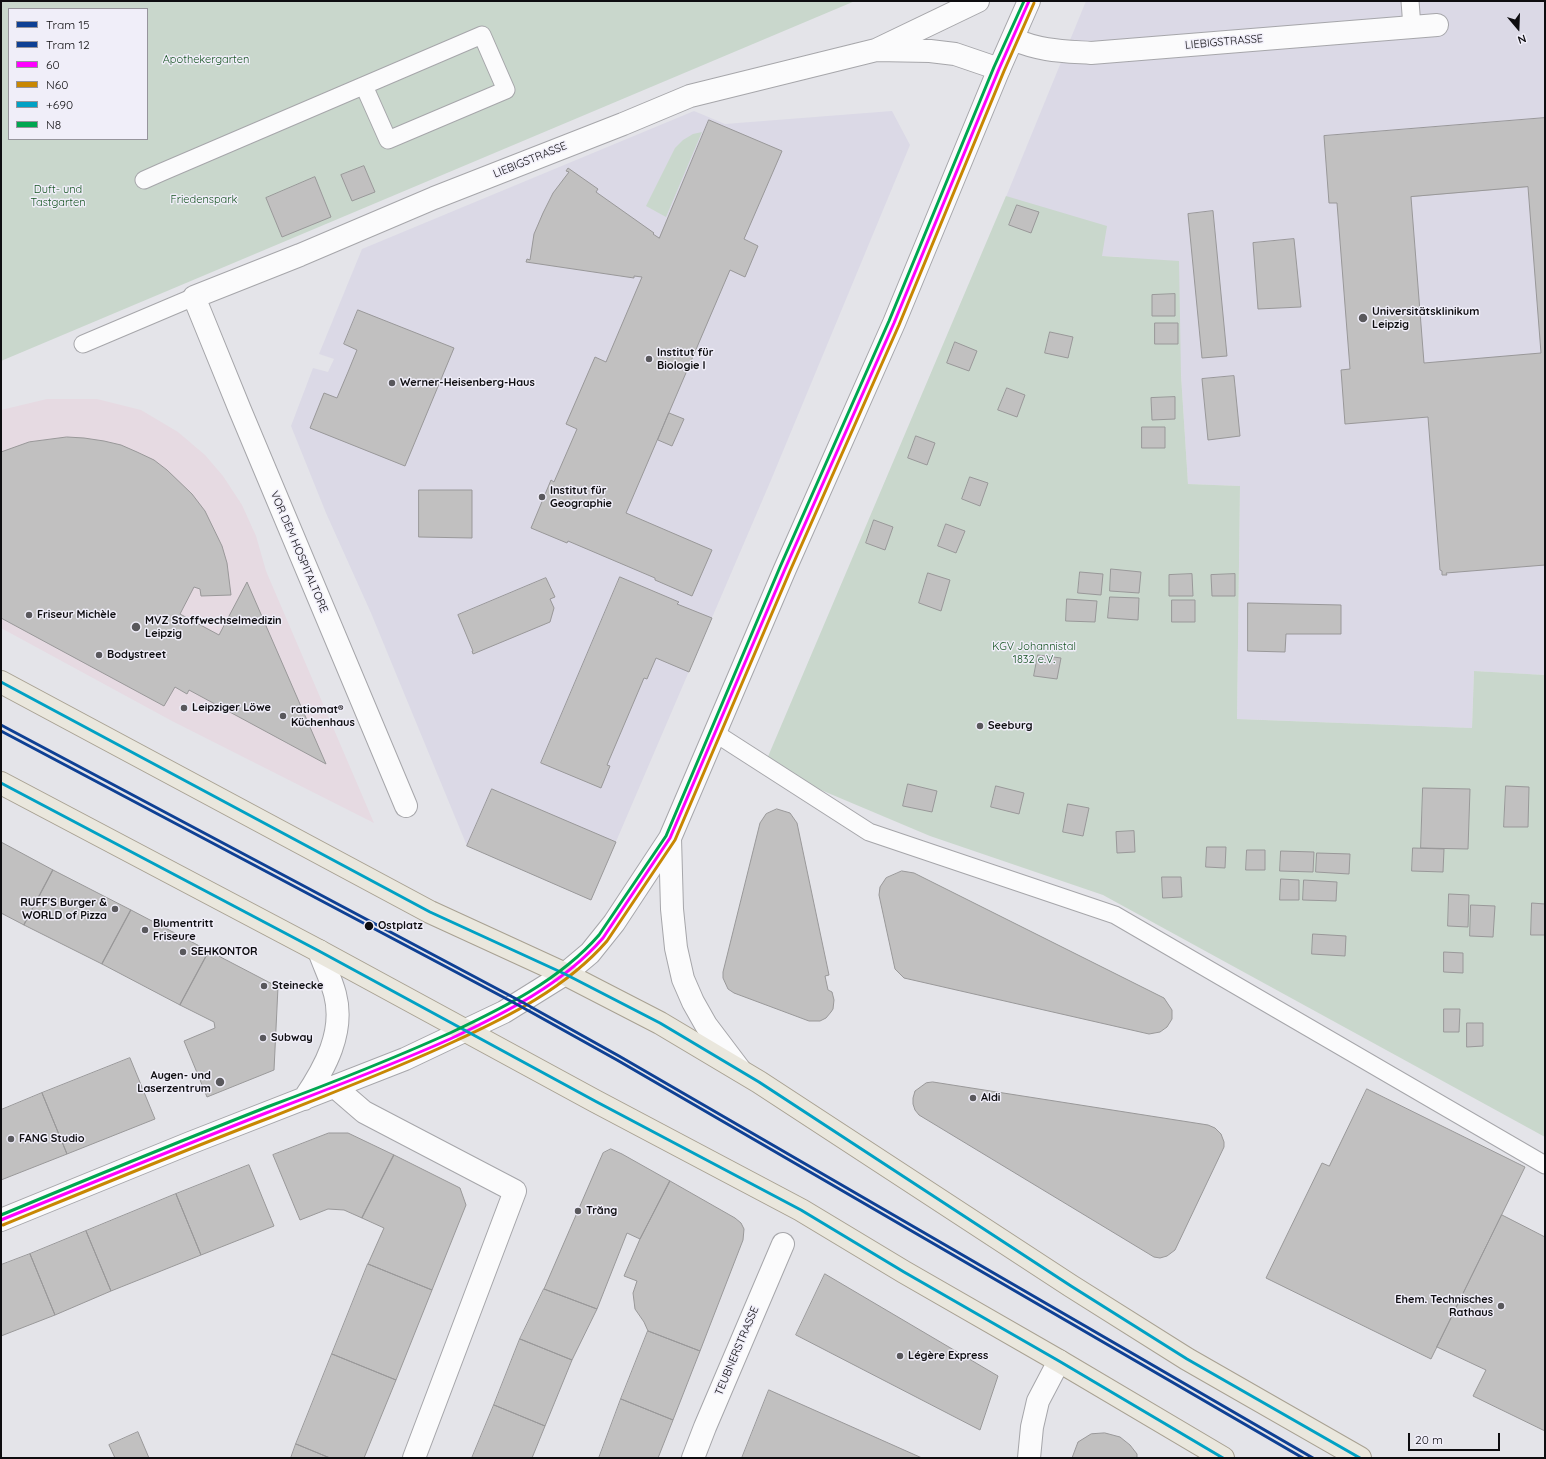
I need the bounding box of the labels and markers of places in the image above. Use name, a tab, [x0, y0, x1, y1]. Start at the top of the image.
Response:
place label: Universitätsklinikum Leipzig	[1372, 305, 1479, 331]
marker: Universitätsklinikum Leipzig	[1357, 312, 1369, 324]
place label: Institut für Biologie I	[657, 346, 714, 372]
marker: Institut für Biologie I	[644, 354, 654, 364]
place label: Werner-Heisenberg-Haus	[400, 376, 535, 390]
marker: Werner-Heisenberg-Haus	[387, 378, 397, 388]
place label: Institut für Geographie	[550, 484, 612, 510]
marker: Institut für Geographie	[537, 492, 547, 502]
place label: Friseur Michèle	[37, 608, 116, 622]
marker: Friseur Michèle	[24, 610, 34, 620]
place label: MVZ Stoffwechselmedizin Leipzig	[145, 614, 282, 640]
marker: MVZ Stoffwechselmedizin Leipzig	[130, 621, 142, 633]
place label: Bodystreet	[107, 648, 166, 662]
marker: Bodystreet	[94, 650, 104, 660]
place label: Leipziger Löwe	[192, 701, 271, 715]
marker: Leipziger Löwe	[179, 703, 189, 713]
place label: ratiomat® Küchenhaus	[291, 703, 355, 729]
marker: ratiomat® Küchenhaus	[278, 711, 288, 721]
place label: Seeburg	[988, 719, 1033, 733]
marker: Seeburg	[975, 721, 985, 731]
place label: RUFF'S Burger & WORLD of Pizza	[20, 896, 107, 922]
marker: RUFF'S Burger & WORLD of Pizza	[110, 904, 120, 914]
place label: Blumentritt Friseure	[153, 917, 214, 943]
place label: Ostplatz	[378, 919, 423, 933]
marker: Ostplatz	[363, 920, 375, 932]
marker: Blumentritt Friseure	[140, 925, 150, 935]
place label: SEHKONTOR	[191, 945, 258, 959]
marker: SEHKONTOR	[178, 947, 188, 957]
place label: Steinecke	[272, 979, 323, 993]
marker: Steinecke	[259, 981, 269, 991]
place label: Subway	[271, 1031, 313, 1045]
marker: Subway	[258, 1033, 268, 1043]
place label: Augen- und Laserzentrum	[137, 1069, 211, 1095]
marker: Augen- und Laserzentrum	[214, 1076, 226, 1088]
place label: Aldi	[981, 1091, 1000, 1105]
marker: Aldi	[968, 1093, 978, 1103]
place label: FANG Studio	[19, 1132, 85, 1146]
marker: FANG Studio	[6, 1134, 16, 1144]
place label: Trăng	[586, 1204, 617, 1218]
marker: Trăng	[573, 1206, 583, 1216]
place label: Ehem. Technisches Rathaus	[1395, 1293, 1493, 1319]
marker: Ehem. Technisches Rathaus	[1496, 1301, 1506, 1311]
place label: Légère Express	[908, 1349, 988, 1363]
marker: Légère Express	[895, 1351, 905, 1361]

